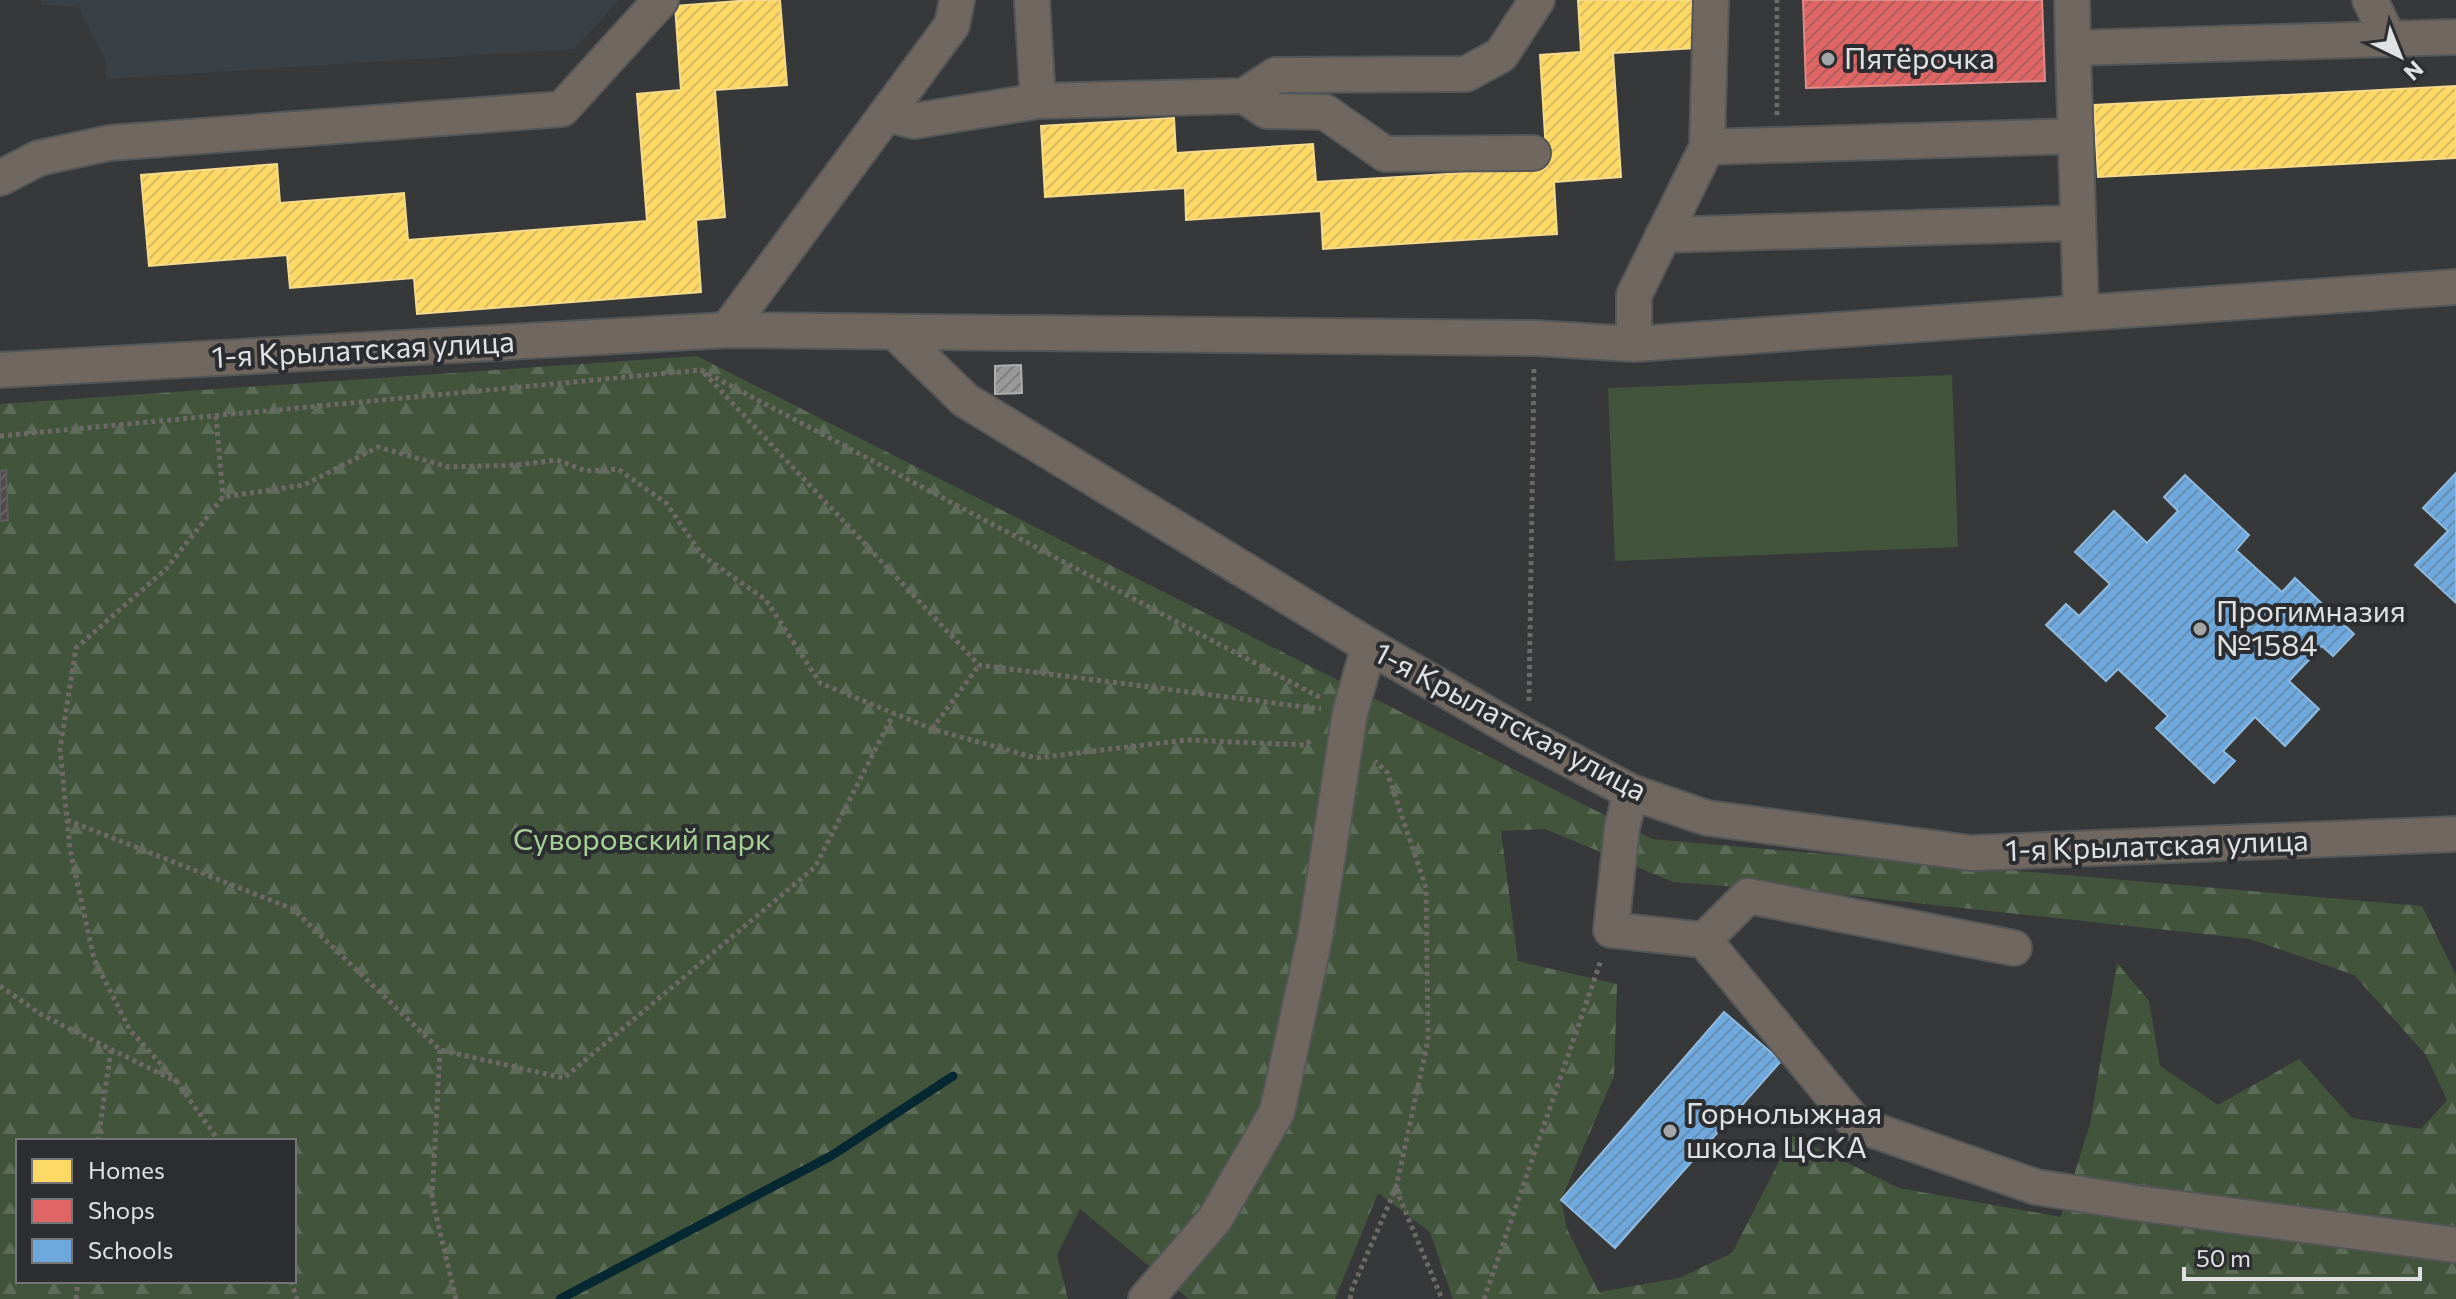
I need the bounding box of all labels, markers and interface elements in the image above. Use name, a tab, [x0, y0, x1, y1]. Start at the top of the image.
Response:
north arrow	[2360, 16, 2440, 96]
place label: Пятёрочка	[1844, 38, 1995, 75]
marker: Пятёрочка	[1819, 50, 1837, 68]
text: N	[2399, 55, 2429, 86]
street label: 1-я Крылатская улица	[211, 321, 515, 374]
place label: Прогимназия №1584	[2216, 591, 2406, 662]
marker: Прогимназия №1584	[2191, 620, 2209, 638]
street label: 1-я Крылатская улица	[1369, 632, 1654, 807]
park label: Суворовский парк	[513, 819, 771, 856]
street label: 1-я Крылатская улица	[2005, 820, 2309, 867]
place label: Горнолыжная школа ЦСКА	[1686, 1093, 1882, 1164]
marker: Горнолыжная школа ЦСКА	[1661, 1122, 1679, 1140]
legend	[16, 1139, 296, 1283]
text: Homes	[88, 1155, 165, 1184]
text: Shops	[88, 1195, 155, 1224]
scale bar	[2184, 1231, 2420, 1281]
text: Schools	[88, 1235, 173, 1264]
text: 50 m	[2196, 1243, 2251, 1272]

